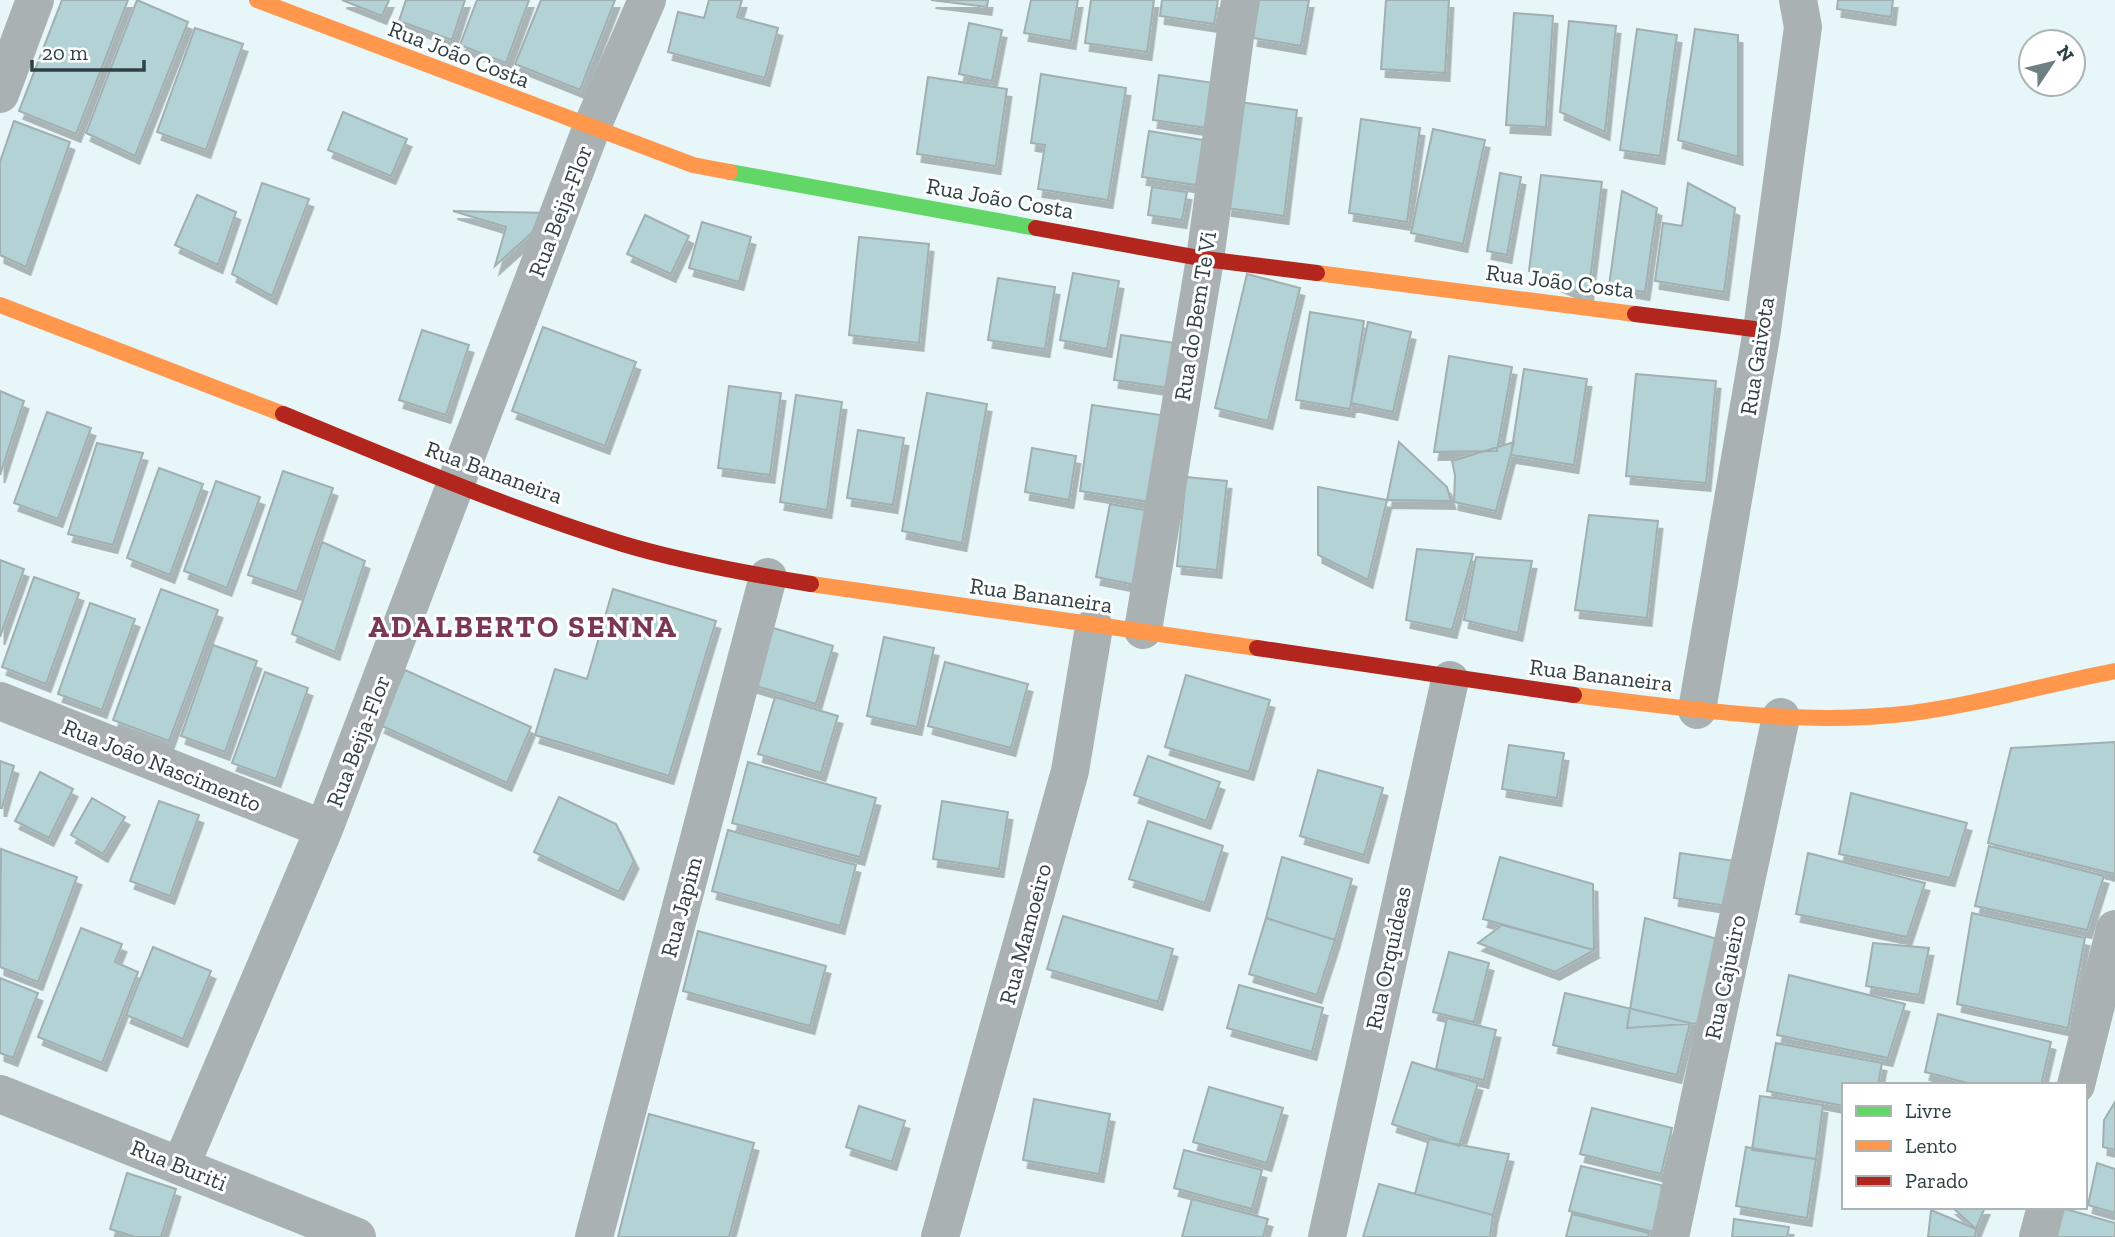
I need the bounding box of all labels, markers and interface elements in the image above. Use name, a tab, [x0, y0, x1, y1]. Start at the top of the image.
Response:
street label: Rua João Costa	[384, 14, 534, 94]
scale bar	[32, 28, 144, 72]
north arrow	[2017, 28, 2087, 98]
text: 20 m	[42, 40, 88, 65]
text: N	[2052, 41, 2079, 66]
street label: Rua Beija-Flor	[522, 141, 598, 281]
street label: Rua João Costa	[924, 171, 1076, 225]
street label: Rua do Bem Te Vi	[1168, 229, 1222, 403]
street label: Rua João Costa	[1484, 258, 1636, 304]
street label: Rua Gaivota	[1734, 295, 1780, 417]
street label: Rua Bananeira	[422, 434, 566, 510]
street label: Rua Bananeira	[968, 571, 1114, 619]
district label: ADALBERTO SENNA	[368, 609, 678, 645]
street label: Rua Bananeira	[1528, 652, 1674, 698]
street label: Rua Beija-Flor	[320, 671, 396, 811]
street label: Rua João Nascimento	[59, 712, 265, 818]
street label: Rua Japim	[654, 854, 708, 960]
street label: Rua Mamoeiro	[993, 860, 1057, 1008]
street label: Rua Orquídeas	[1359, 884, 1417, 1032]
street label: Rua Cajueiro	[1698, 912, 1752, 1042]
legend	[1842, 1083, 2087, 1209]
text: Livre	[1905, 1098, 1952, 1123]
street label: Rua Buriti	[127, 1133, 231, 1197]
text: Lento	[1905, 1133, 1957, 1158]
text: Parado	[1905, 1168, 1968, 1193]

